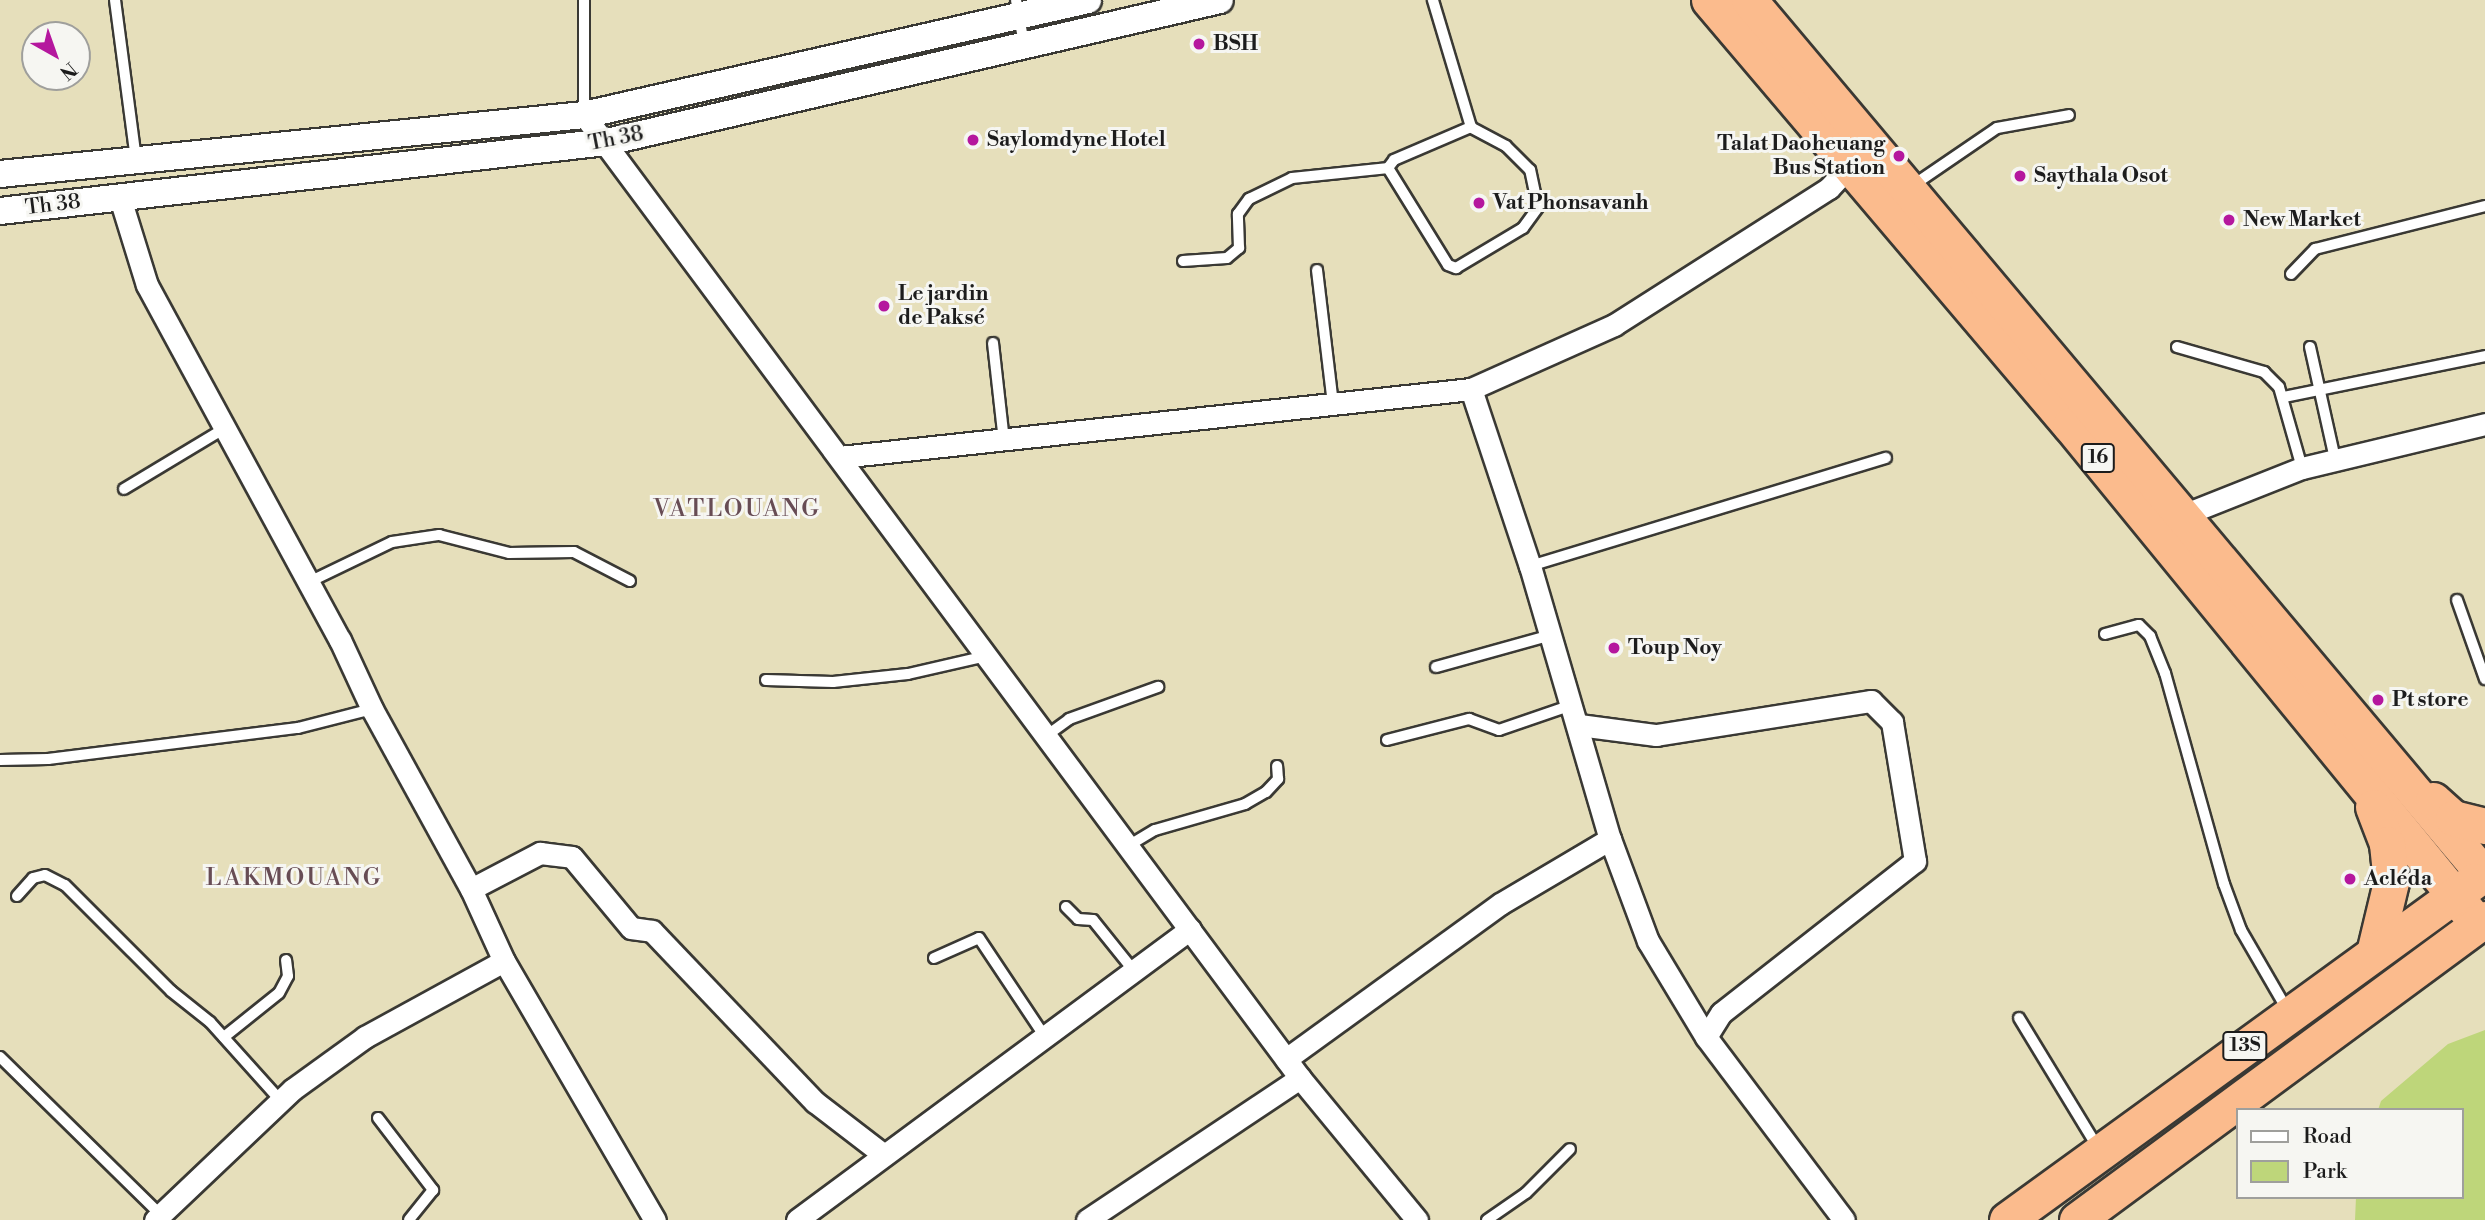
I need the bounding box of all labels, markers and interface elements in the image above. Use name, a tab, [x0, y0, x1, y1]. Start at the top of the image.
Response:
north arrow	[21, 21, 91, 91]
place label: BSH	[1213, 31, 1258, 57]
marker: BSH	[1191, 36, 1207, 52]
text: N	[55, 57, 82, 85]
street label: Th 38	[586, 121, 646, 157]
place label: Saylomdyne Hotel	[987, 127, 1166, 153]
place label: Talat Daoheuang Bus Station	[1717, 131, 1885, 181]
marker: Saylomdyne Hotel	[965, 132, 981, 148]
marker: Talat Daoheuang Bus Station	[1891, 148, 1907, 164]
place label: Saythala Osot	[2034, 163, 2168, 189]
marker: Saythala Osot	[2012, 168, 2028, 184]
street label: Th 38	[24, 189, 82, 221]
place label: Vat Phonsavanh	[1493, 190, 1649, 216]
marker: Vat Phonsavanh	[1471, 195, 1487, 211]
place label: New Market	[2243, 207, 2361, 233]
marker: New Market	[2221, 212, 2237, 228]
place label: Le jardin de Paksé	[898, 281, 988, 331]
marker: Le jardin de Paksé	[876, 298, 892, 314]
road number: 16	[2080, 442, 2116, 474]
district label: VATLOUANG	[654, 496, 820, 524]
place label: Toup Noy	[1628, 635, 1722, 661]
marker: Toup Noy	[1606, 640, 1622, 656]
place label: Pt store	[2392, 687, 2468, 713]
marker: Pt store	[2370, 692, 2386, 708]
district label: LAKMOUANG	[207, 865, 381, 893]
place label: Acléda	[2364, 866, 2432, 892]
marker: Acléda	[2342, 871, 2358, 887]
road number: 13S	[2222, 1030, 2268, 1062]
legend	[2236, 1108, 2464, 1199]
text: Road	[2303, 1124, 2352, 1150]
text: Park	[2303, 1159, 2347, 1185]

